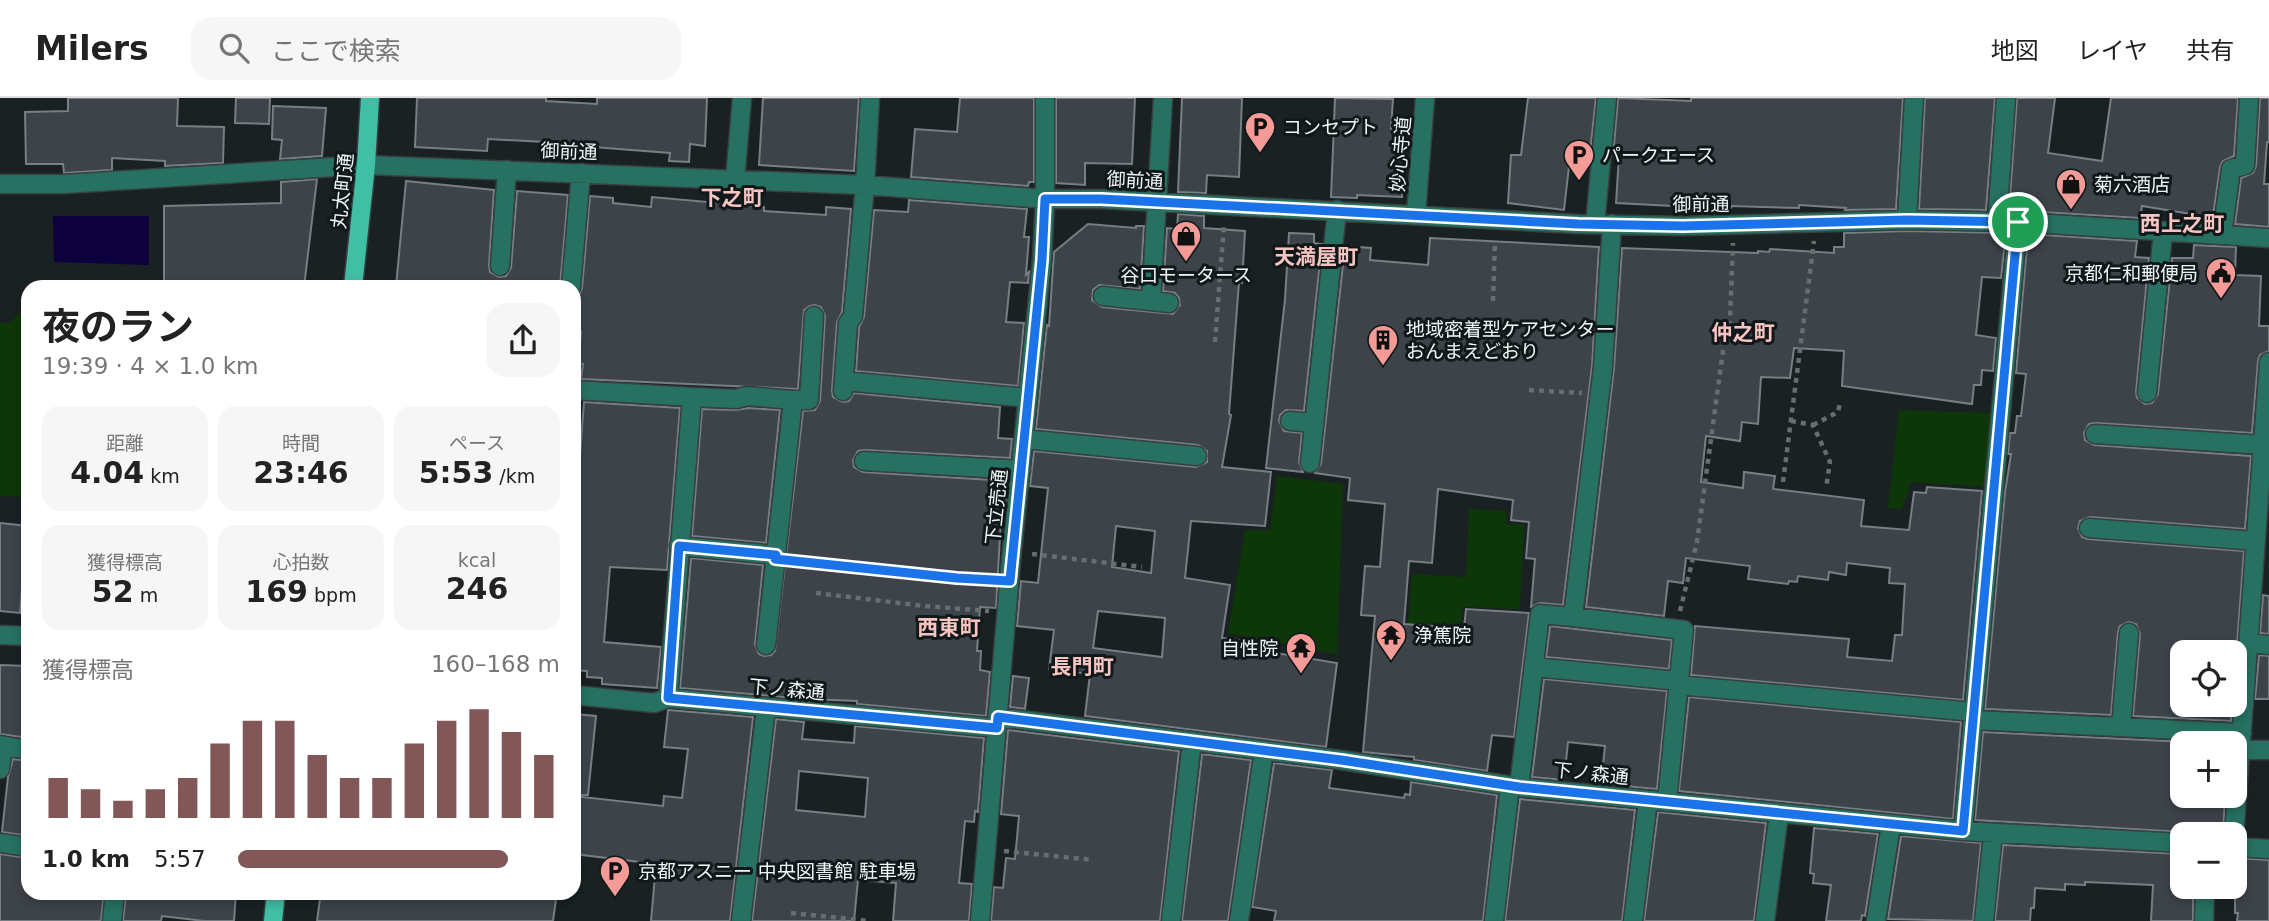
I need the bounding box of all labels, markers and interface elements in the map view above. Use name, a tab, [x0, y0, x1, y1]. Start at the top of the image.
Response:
search box	[191, 17, 681, 80]
text: Milers	[35, 29, 149, 68]
icon: search	[215, 29, 253, 67]
text: ここで検索	[271, 36, 401, 66]
text: 地図	[1991, 37, 2039, 65]
text: レイヤ	[2077, 37, 2148, 65]
text: 共有	[2186, 37, 2234, 65]
parking icon: コンセプト	[1243, 110, 1277, 154]
street label: 妙心寺道	[1386, 115, 1414, 193]
place label: コンセプト	[1283, 116, 1378, 138]
parking icon: パークエース	[1562, 138, 1596, 182]
street label: 御前通	[540, 139, 598, 163]
place label: パークエース	[1602, 144, 1715, 166]
street label: 丸太町通	[327, 152, 357, 230]
shop icon: 菊六酒店	[2054, 167, 2088, 211]
street label: 御前通	[1106, 168, 1164, 192]
place label: 菊六酒店	[2094, 173, 2170, 195]
district label: 下之町	[701, 186, 764, 210]
pin	[1988, 192, 2048, 252]
street label: 御前通	[1672, 193, 1730, 215]
icon: arrive	[1999, 203, 2037, 241]
district label: 西上之町	[2140, 212, 2224, 236]
shop icon: 谷口モータース	[1169, 219, 1203, 263]
district label: 天満屋町	[1274, 245, 1358, 269]
public building icon: 京都仁和郵便局	[2204, 256, 2238, 300]
place label: 京都仁和郵便局	[2065, 262, 2198, 284]
place label: 谷口モータース	[1120, 264, 1252, 286]
button: share	[486, 303, 560, 377]
text: 夜のラン	[42, 305, 194, 349]
place label: 地域密着型ケアセンター おんまえどおり	[1406, 318, 1615, 362]
district label: 仲之町	[1712, 321, 1775, 345]
building icon: 地域密着型ケアセンター おんまえどおり	[1366, 323, 1400, 367]
text: 19:39 · 4 × 1.0 km	[42, 353, 258, 379]
text: 距離	[106, 432, 144, 454]
text: 時間	[282, 432, 320, 454]
text: ペース	[449, 432, 505, 454]
text: 4.04	[70, 455, 144, 490]
text: 23:46	[253, 455, 349, 490]
text: 5:53	[419, 455, 493, 490]
text: km	[144, 465, 180, 487]
text: /km	[493, 465, 535, 487]
street label: 下立売通	[981, 468, 1011, 546]
text: kcal	[458, 549, 496, 571]
text: 獲得標高	[87, 551, 163, 573]
text: 心拍数	[272, 551, 330, 573]
text: 246	[446, 571, 508, 606]
text: 52	[92, 574, 134, 609]
text: 169	[245, 574, 308, 609]
text: m	[134, 584, 158, 606]
text: bpm	[308, 584, 357, 606]
district label: 西東町	[918, 616, 981, 640]
temple icon: 浄篤院	[1374, 618, 1408, 662]
place label: 浄篤院	[1414, 624, 1471, 646]
temple icon: 自性院	[1284, 631, 1318, 675]
place label: 自性院	[1221, 637, 1278, 659]
map controls	[2170, 640, 2247, 899]
button: locate	[2170, 640, 2247, 717]
text: 160–168 m	[431, 651, 560, 677]
district label: 長門町	[1051, 655, 1114, 679]
text: 獲得標高	[42, 657, 134, 683]
street label: 下ノ森通	[748, 675, 826, 703]
button: +	[2170, 731, 2247, 808]
street label: 下ノ森通	[1552, 758, 1630, 788]
button: −	[2170, 822, 2247, 899]
text: 1.0 km	[42, 846, 130, 872]
text: 5:57	[154, 846, 206, 872]
parking icon: 京都アスニー 中央図書館 駐車場	[598, 854, 632, 898]
place label: 京都アスニー 中央図書館 駐車場	[638, 860, 916, 882]

